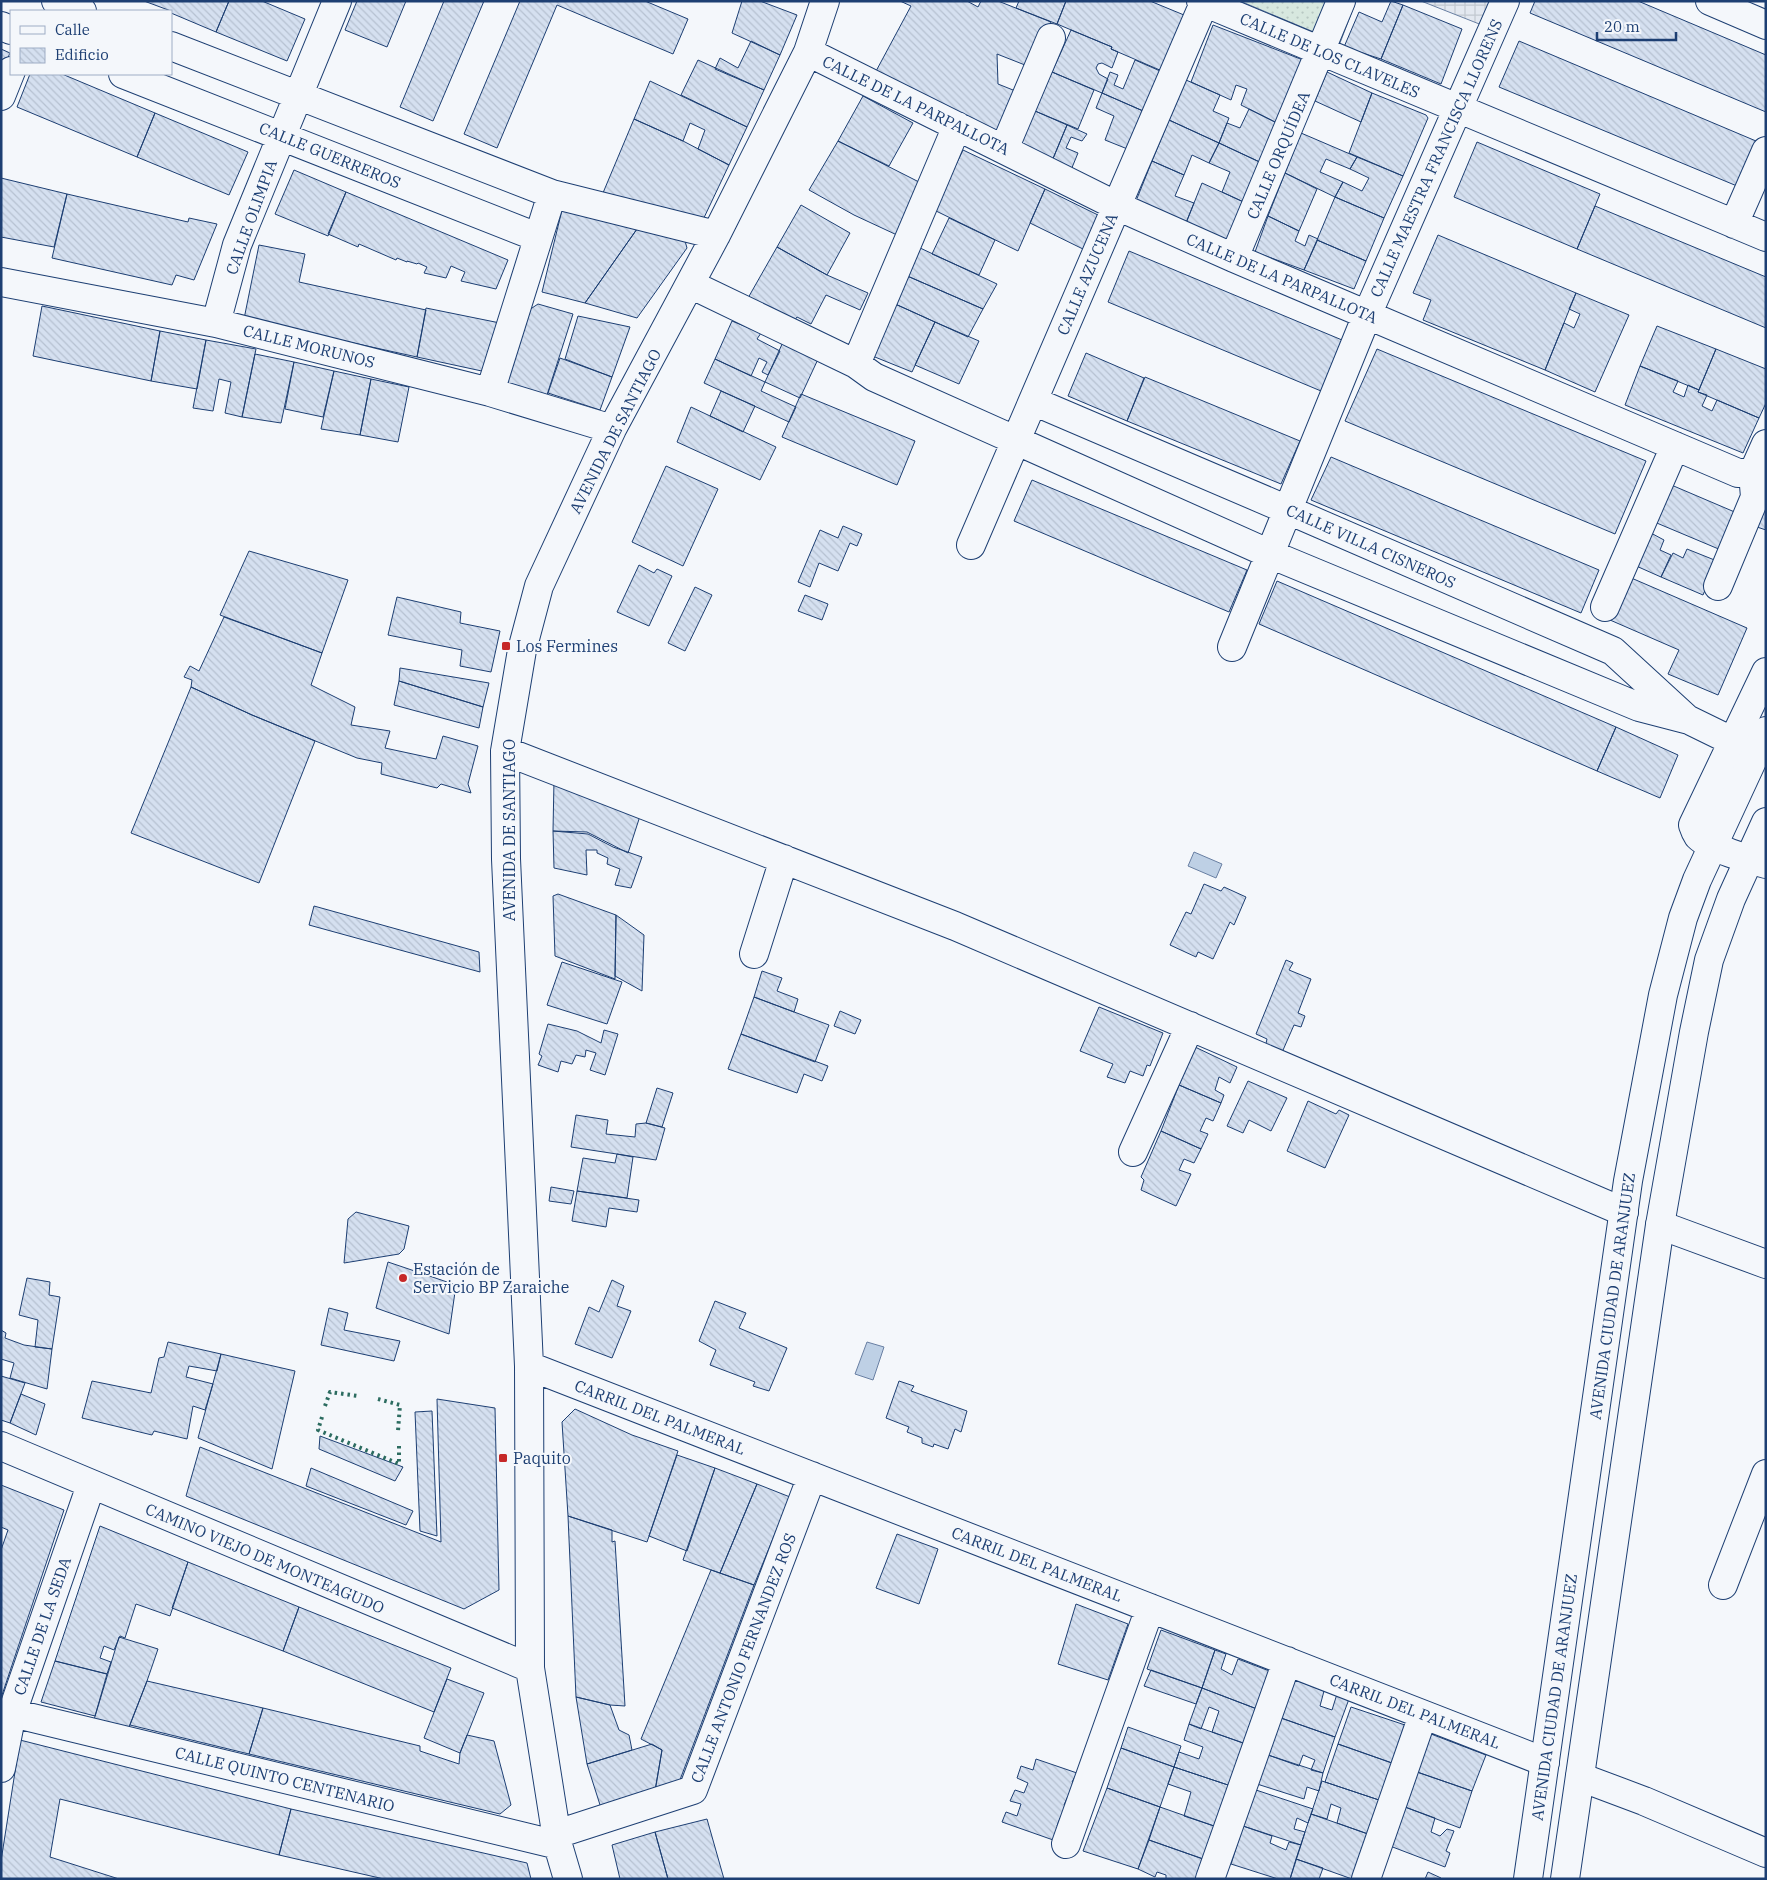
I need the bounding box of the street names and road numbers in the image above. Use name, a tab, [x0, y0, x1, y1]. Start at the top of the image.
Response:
street label: CALLE DE LOS CLAVELES	[1237, 8, 1423, 102]
street label: CALLE MAESTRA FRANCISCA LLORENS	[1365, 16, 1507, 300]
street label: CALLE DE LA PARPALLOTA	[819, 51, 1013, 159]
street label: CALLE ORQUÍDEA	[1241, 87, 1314, 222]
street label: CALLE GUERREROS	[256, 117, 404, 193]
street label: CALLE OLIMPIA	[221, 157, 281, 277]
street label: CALLE AZUCENA	[1052, 210, 1122, 338]
street label: CALLE DE LA PARPALLOTA	[1183, 229, 1381, 327]
street label: CALLE MORUNOS	[241, 320, 377, 372]
street label: AVENIDA DE SANTIAGO	[565, 345, 665, 517]
street label: CALLE VILLA CISNEROS	[1283, 500, 1459, 592]
street label: AVENIDA DE SANTIAGO	[499, 739, 519, 921]
street label: AVENIDA CIUDAD DE ARANJUEZ	[1585, 1171, 1639, 1421]
street label: CARRIL DEL PALMERAL	[572, 1375, 748, 1459]
street label: CAMINO VIEJO DE MONTEAGUDO	[142, 1498, 388, 1618]
street label: CARRIL DEL PALMERAL	[949, 1522, 1125, 1606]
street label: CALLE ANTONIO FERNANDEZ ROS	[686, 1530, 800, 1786]
street label: CALLE DE LA SEDA	[9, 1554, 75, 1698]
street label: AVENIDA CIUDAD DE ARANJUEZ	[1527, 1572, 1581, 1822]
street label: CARRIL DEL PALMERAL	[1327, 1669, 1503, 1753]
street label: CALLE QUINTO CENTENARIO	[173, 1742, 397, 1816]

